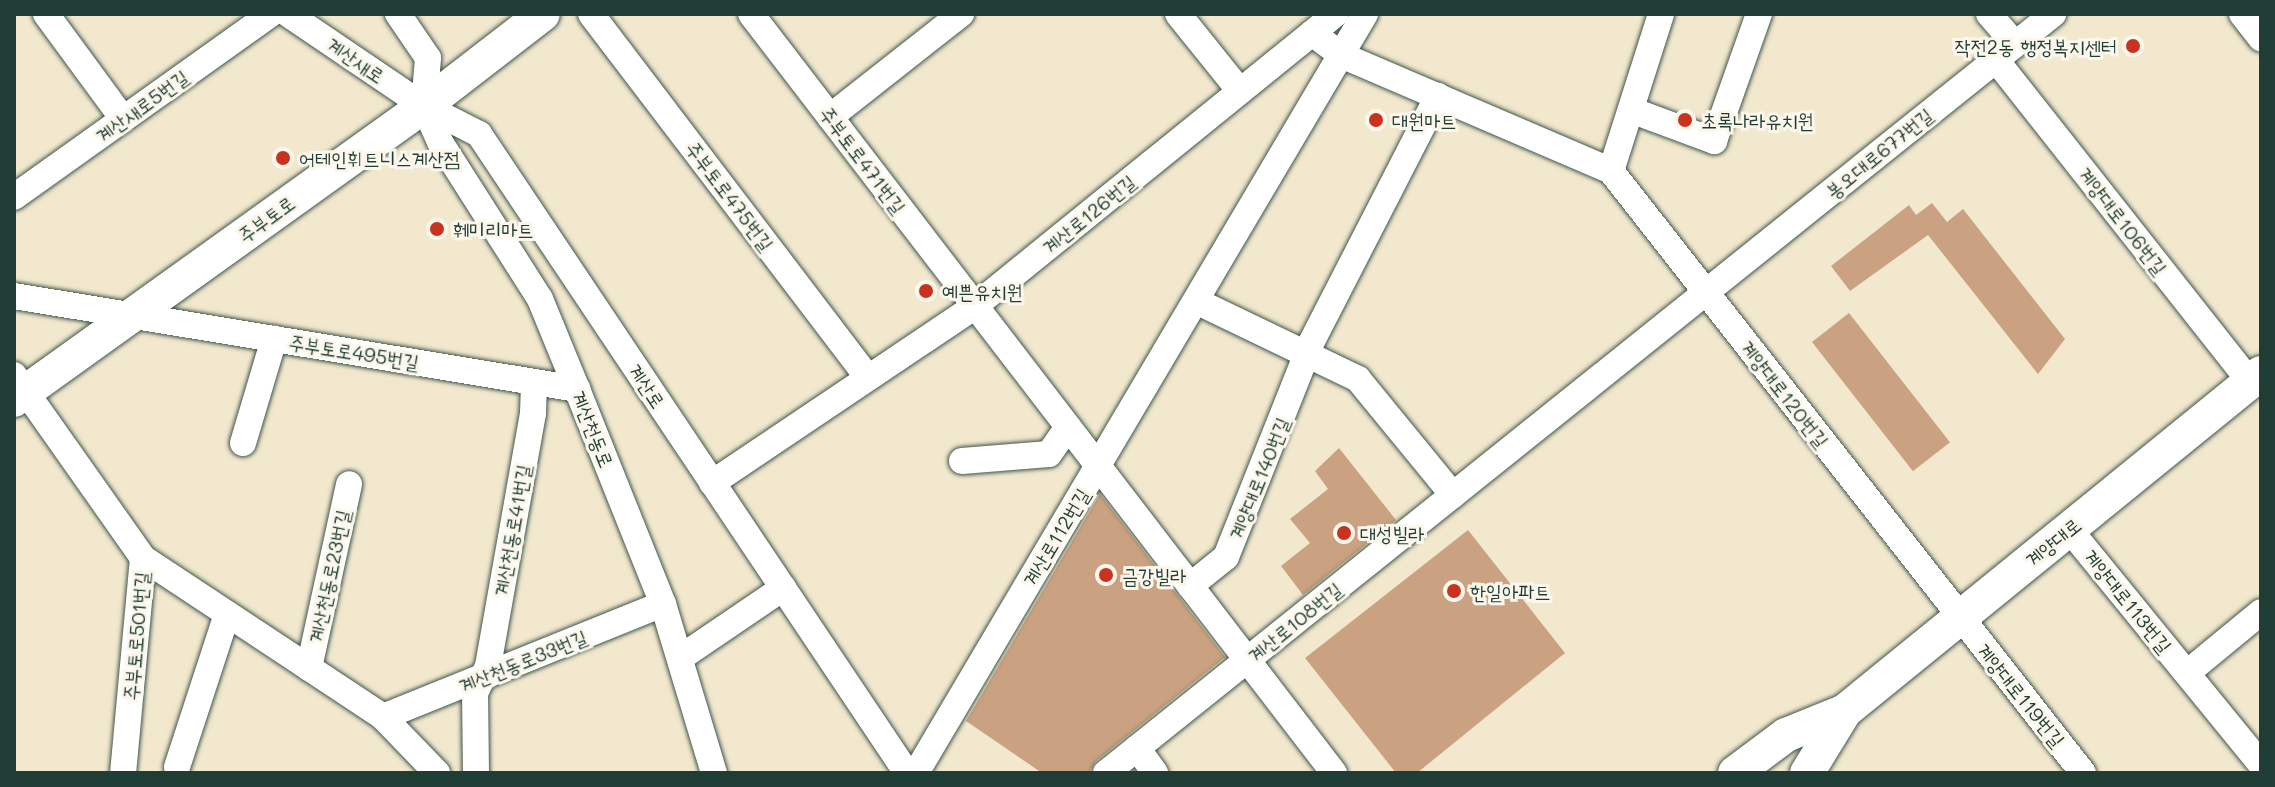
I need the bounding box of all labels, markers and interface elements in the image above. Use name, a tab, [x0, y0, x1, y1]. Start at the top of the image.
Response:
street label: 계산새로	[323, 32, 389, 88]
place label: 작전2동 행정복지센터	[1955, 34, 2117, 58]
marker: 작전2동 행정복지센터	[2124, 37, 2142, 55]
street label: 계산새로5번길	[91, 64, 193, 148]
street label: 주부토로471번길	[815, 102, 911, 218]
street label: 봉오대로677번길	[1821, 102, 1937, 204]
place label: 대원마트	[1392, 108, 1456, 132]
place label: 초록나라유치원	[1701, 108, 1814, 132]
marker: 대원마트	[1367, 111, 1385, 129]
marker: 초록나라유치원	[1676, 111, 1694, 129]
street label: 주부토로475번길	[681, 136, 779, 256]
place label: 어테인휘트니스계산점	[299, 146, 460, 170]
marker: 어테인휘트니스계산점	[274, 149, 292, 167]
street label: 계양대로106번길	[2074, 162, 2172, 280]
street label: 계산로126번길	[1038, 169, 1140, 259]
street label: 주부토로	[233, 190, 299, 248]
place label: 훼미리마트	[453, 217, 533, 241]
marker: 훼미리마트	[428, 220, 446, 238]
place label: 예쁜유치원	[942, 279, 1022, 303]
marker: 예쁜유치원	[917, 282, 935, 300]
street label: 주부토로495번길	[287, 330, 421, 374]
street label: 계양대로120번길	[1736, 336, 1834, 452]
street label: 계산로	[624, 359, 670, 413]
street label: 계산천동로	[567, 387, 619, 471]
street label: 계양대로140번길	[1224, 413, 1294, 543]
street label: 계산천동로41번길	[489, 462, 535, 598]
street label: 계산로112번길	[1018, 484, 1094, 590]
street label: 계산천동로23번길	[303, 507, 355, 645]
street label: 계양대로	[2020, 512, 2086, 572]
place label: 대성빌라	[1360, 521, 1424, 545]
marker: 대성빌라	[1335, 524, 1353, 542]
street label: 계양대로113번길	[2079, 544, 2177, 658]
place label: 금강빌라	[1122, 563, 1186, 587]
marker: 금강빌라	[1097, 566, 1115, 584]
street label: 주부토로501번길	[118, 570, 154, 702]
street label: 계산로108번길	[1243, 577, 1347, 667]
place label: 한일아파트	[1470, 579, 1550, 603]
marker: 한일아파트	[1445, 582, 1463, 600]
street label: 계산천동로33번길	[455, 624, 591, 698]
street label: 계양대로119번길	[1972, 638, 2070, 752]

